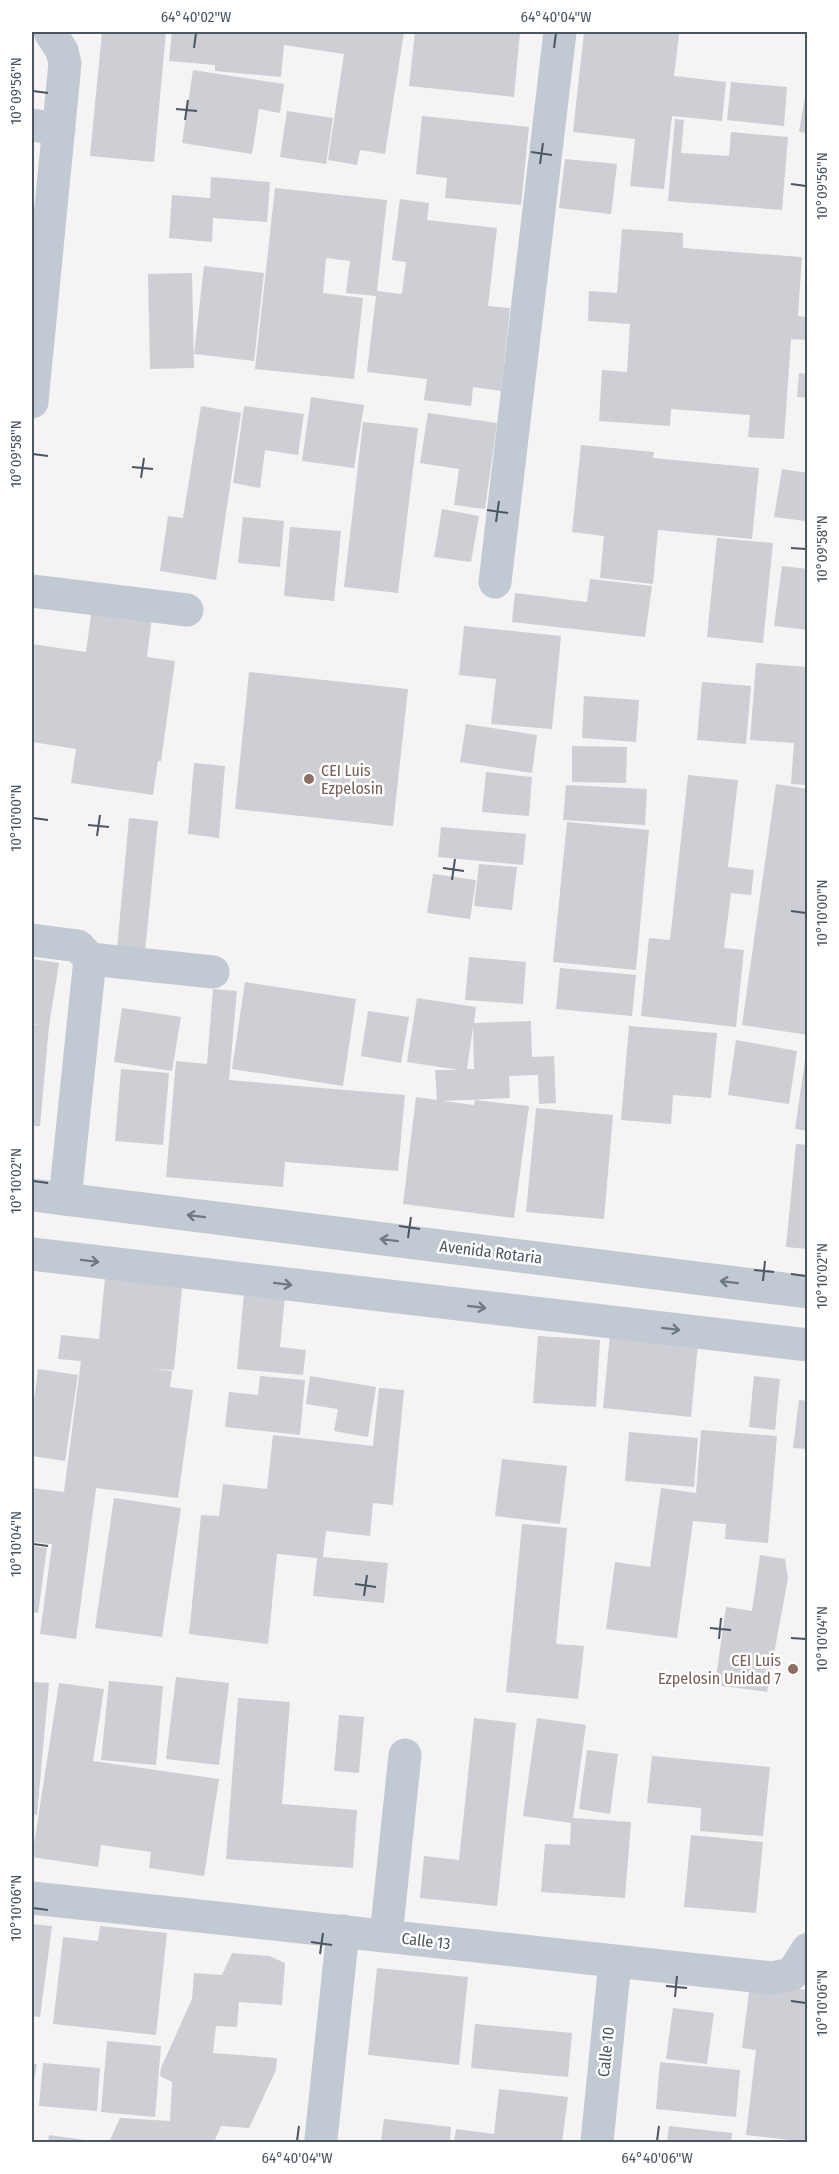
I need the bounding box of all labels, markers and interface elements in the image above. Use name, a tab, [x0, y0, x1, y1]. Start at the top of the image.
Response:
text: 64°40'02"W	[161, 8, 231, 26]
text: 64°40'04"W	[521, 8, 591, 26]
text: 10°09'56"N	[7, 57, 25, 125]
text: 10°09'56"N	[813, 152, 831, 220]
text: 10°09'58"N	[7, 420, 25, 488]
text: 10°09'58"N	[813, 515, 831, 583]
place label: CEI Luis Ezpelosin	[321, 761, 383, 798]
marker: CEI Luis Ezpelosin	[302, 772, 316, 786]
text: 10°10'00"N	[7, 784, 25, 852]
text: 10°10'00"N	[813, 879, 831, 947]
text: 10°10'02"N	[7, 1148, 25, 1214]
one-way arrow	[186, 1210, 206, 1221]
one-way arrow	[380, 1234, 400, 1245]
street label: Avenida Rotaria	[439, 1236, 544, 1268]
text: 10°10'02"N	[813, 1243, 831, 1309]
one-way arrow	[79, 1256, 99, 1267]
one-way arrow	[719, 1276, 739, 1287]
one-way arrow	[273, 1278, 293, 1289]
one-way arrow	[466, 1301, 486, 1312]
one-way arrow	[660, 1324, 680, 1335]
text: 10°10'04"N	[7, 1511, 25, 1577]
text: 10°10'04"N	[813, 1606, 831, 1672]
place label: CEI Luis Ezpelosin Unidad 7	[658, 1651, 782, 1688]
marker: CEI Luis Ezpelosin Unidad 7	[786, 1662, 800, 1676]
text: 10°10'06"N	[7, 1875, 25, 1941]
street label: Calle 13	[400, 1929, 452, 1953]
text: 10°10'06"N	[813, 1970, 831, 2036]
street label: Calle 10	[594, 2026, 618, 2078]
text: 64°40'04"W	[262, 2149, 332, 2167]
text: 64°40'06"W	[621, 2149, 693, 2167]

